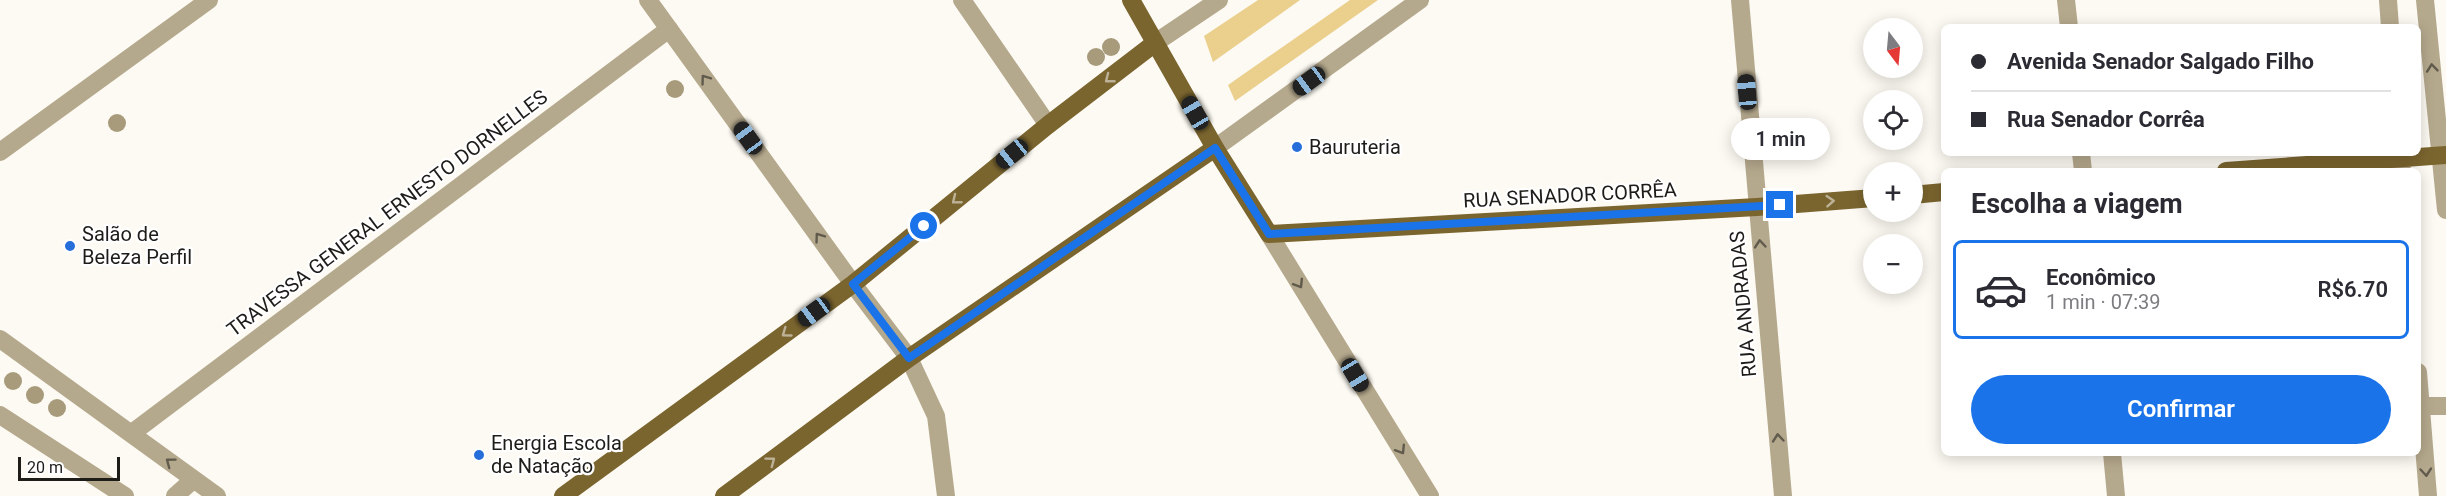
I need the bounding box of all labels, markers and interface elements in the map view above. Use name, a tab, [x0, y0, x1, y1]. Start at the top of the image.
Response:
north arrow	[1863, 18, 1923, 78]
map controls	[1863, 18, 1923, 294]
text: Avenida Senador Salgado Filho	[2007, 49, 2314, 74]
car	[1289, 63, 1329, 99]
one-way arrow	[2427, 64, 2439, 73]
one-way arrow	[1104, 71, 1115, 82]
car	[1736, 73, 1758, 111]
one-way arrow	[701, 74, 712, 85]
street label: TRAVESSA GENERAL ERNESTO DORNELLES	[222, 84, 552, 342]
button: locate	[1863, 90, 1923, 150]
car	[1178, 93, 1212, 133]
text: Rua Senador Corrêa	[2007, 107, 2205, 132]
car	[730, 118, 766, 158]
callout: 1 min	[1730, 118, 1830, 160]
text: 1 min	[1755, 127, 1806, 151]
place label: Bauruteria	[1309, 135, 1401, 159]
car	[992, 136, 1032, 172]
marker: Bauruteria	[1290, 140, 1304, 154]
button: +	[1863, 162, 1923, 222]
street label: RUA SENADOR CORRÊA	[1463, 177, 1677, 213]
text: Escolha a viagem	[1971, 188, 2183, 220]
route end	[1766, 191, 1793, 218]
one-way arrow	[952, 193, 963, 204]
one-way arrow	[1826, 195, 1835, 208]
route start	[910, 212, 937, 239]
place label: Salão de Beleza Perfil	[82, 222, 192, 269]
street label: RUA ANDRADAS	[1725, 230, 1761, 378]
one-way arrow	[815, 232, 826, 243]
button: −	[1863, 234, 1923, 294]
marker: Salão de Beleza Perfil	[63, 239, 77, 253]
one-way arrow	[1754, 239, 1767, 248]
icon: car	[1974, 263, 2028, 317]
text: Econômico	[2046, 265, 2156, 290]
text: R$6.70	[2317, 277, 2388, 302]
one-way arrow	[1292, 278, 1304, 288]
text: 1 min · 07:39	[2046, 290, 2161, 314]
car	[794, 294, 834, 330]
one-way arrow	[782, 326, 793, 337]
car	[1338, 355, 1372, 395]
button: Confirmar	[1971, 375, 2391, 444]
place label: Energia Escola de Natação	[491, 431, 622, 478]
one-way arrow	[1772, 433, 1785, 442]
one-way arrow	[1394, 444, 1406, 454]
marker: Energia Escola de Natação	[472, 448, 486, 462]
scale bar	[18, 454, 120, 482]
one-way arrow	[765, 457, 776, 468]
text: 20 m	[27, 458, 63, 477]
one-way arrow	[165, 458, 176, 469]
one-way arrow	[2419, 468, 2432, 477]

